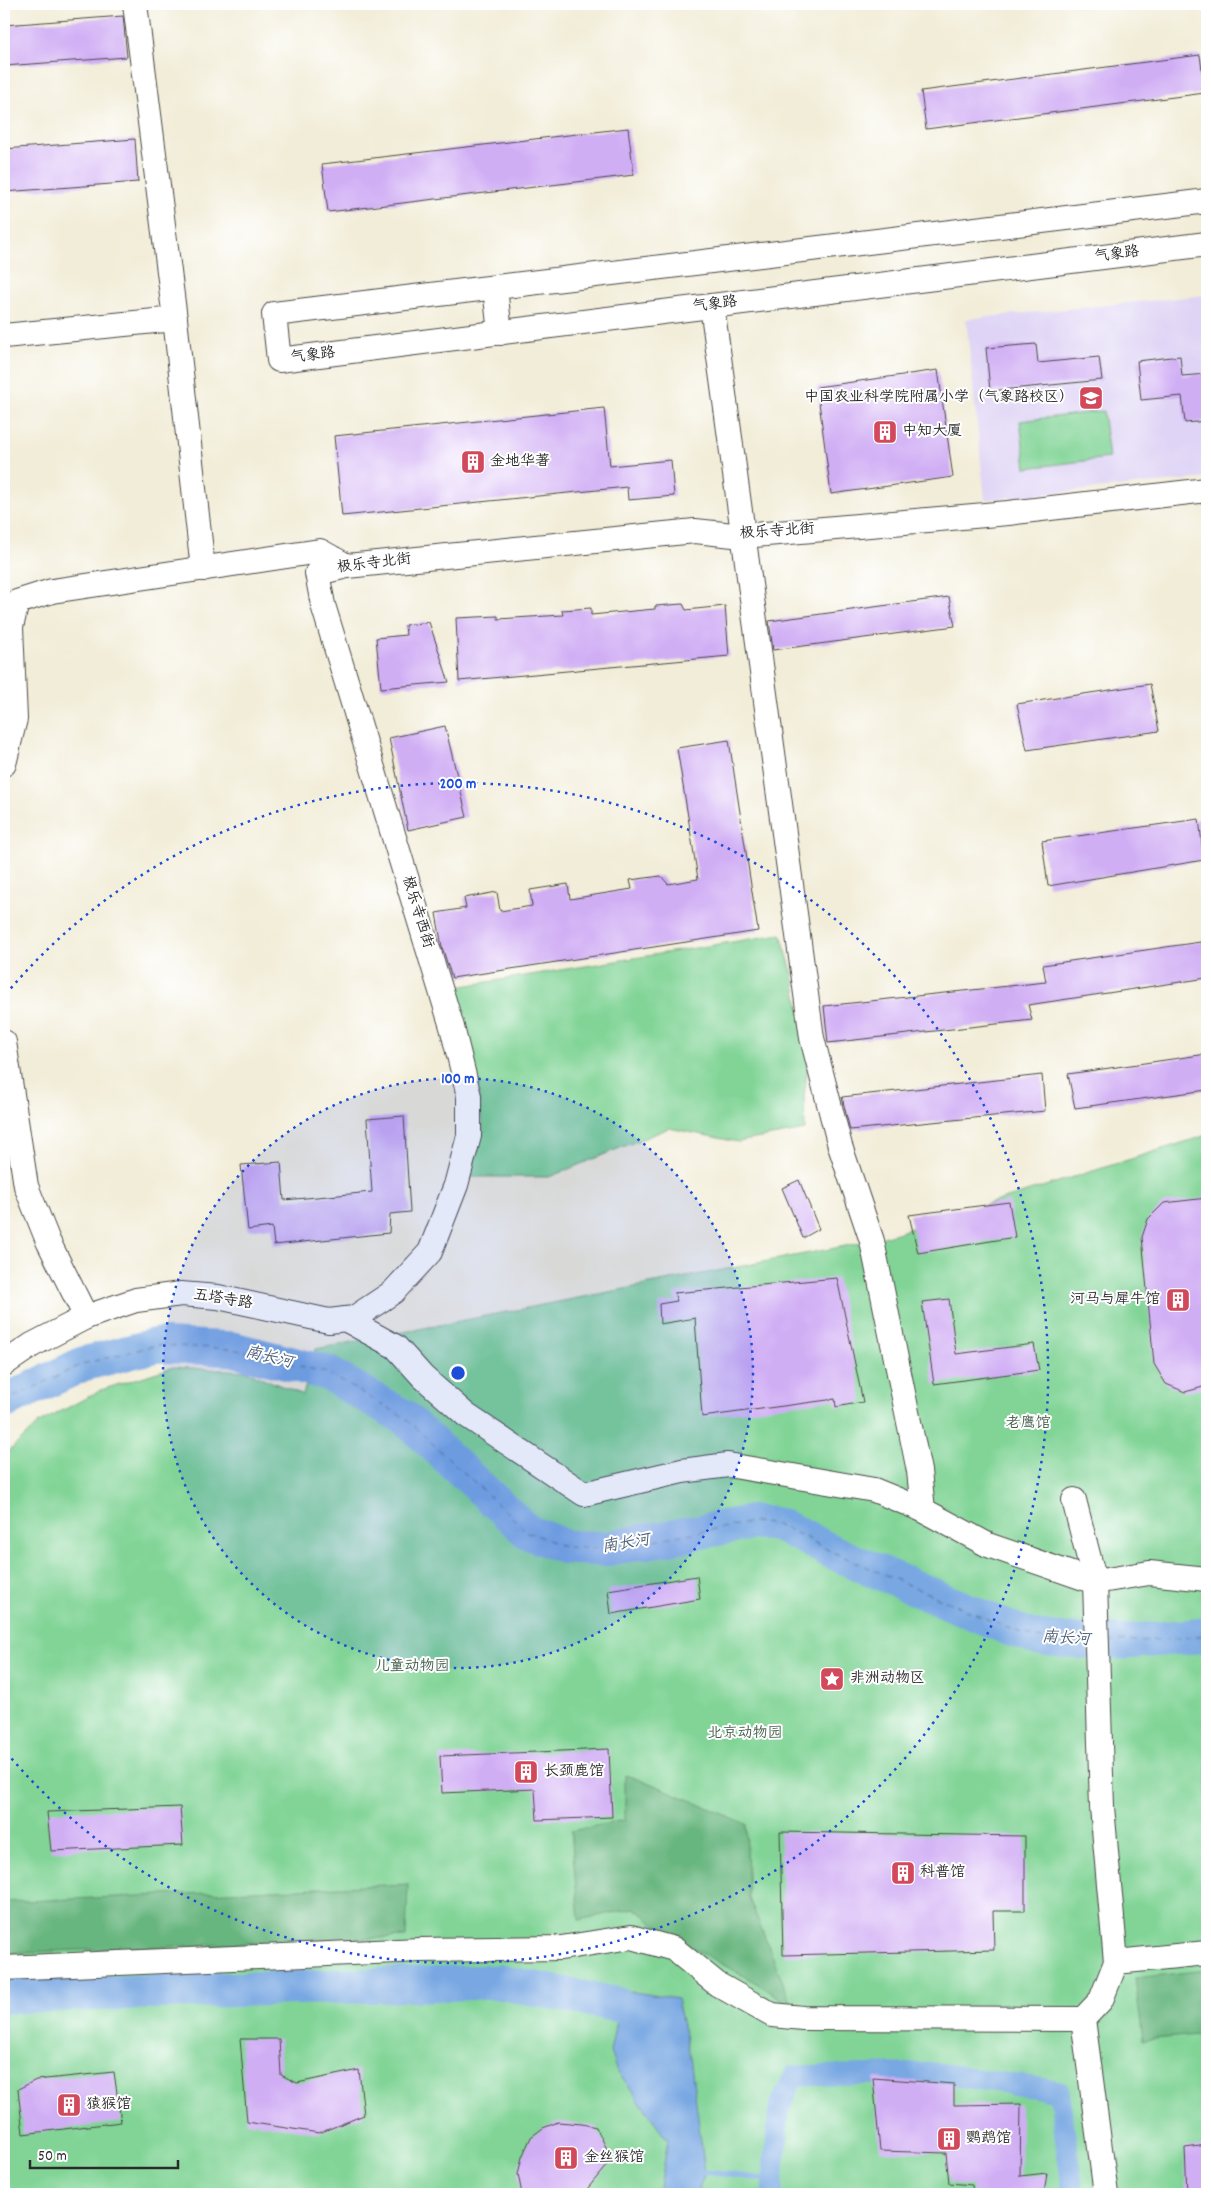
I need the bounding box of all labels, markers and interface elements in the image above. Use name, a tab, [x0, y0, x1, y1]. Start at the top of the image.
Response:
street label: 气象路	[1093, 241, 1141, 269]
street label: 气象路	[691, 291, 739, 319]
street label: 气象路	[289, 342, 337, 370]
school or university icon: 中国农业科学院附属小学（气象路校区）	[1078, 385, 1104, 411]
place label: 中国农业科学院附属小学（气象路校区）	[804, 387, 1074, 409]
building icon: 中知大厦	[872, 419, 898, 445]
place label: 中知大厦	[902, 421, 962, 443]
building icon: 金地华著	[460, 449, 486, 475]
place label: 金地华著	[490, 451, 550, 473]
street label: 极乐寺北街	[739, 518, 815, 546]
street label: 极乐寺北街	[335, 549, 413, 579]
text: 200 m	[440, 774, 476, 796]
street label: 极乐寺西街	[396, 873, 438, 951]
text: 100 m	[441, 1069, 475, 1091]
street label: 五塔寺路	[192, 1284, 254, 1316]
building icon: 河马与犀牛馆	[1165, 1287, 1191, 1313]
place label: 河马与犀牛馆	[1070, 1289, 1160, 1311]
water label: 南长河	[243, 1341, 298, 1376]
centre of rings	[449, 1364, 467, 1382]
park label: 老鹰馆	[1005, 1413, 1051, 1435]
water label: 南长河	[600, 1528, 654, 1559]
water label: 南长河	[1041, 1626, 1094, 1652]
park label: 儿童动物园	[374, 1656, 450, 1678]
place icon: 非洲动物区	[819, 1666, 845, 1692]
place label: 非洲动物区	[850, 1668, 925, 1690]
park label: 北京动物园	[707, 1723, 783, 1745]
building icon: 长颈鹿馆	[513, 1759, 539, 1785]
place label: 长颈鹿馆	[544, 1761, 604, 1783]
building icon: 科普馆	[890, 1860, 916, 1886]
place label: 科普馆	[920, 1862, 965, 1884]
building icon: 猿猴馆	[56, 2092, 82, 2118]
place label: 猿猴馆	[86, 2094, 131, 2116]
building icon: 鹦鹉馆	[936, 2126, 962, 2152]
place label: 鹦鹉馆	[966, 2128, 1011, 2150]
scale bar	[30, 2138, 178, 2170]
building icon: 金丝猴馆	[553, 2145, 579, 2171]
text: 50 m	[38, 2146, 67, 2168]
place label: 金丝猴馆	[584, 2147, 644, 2169]

